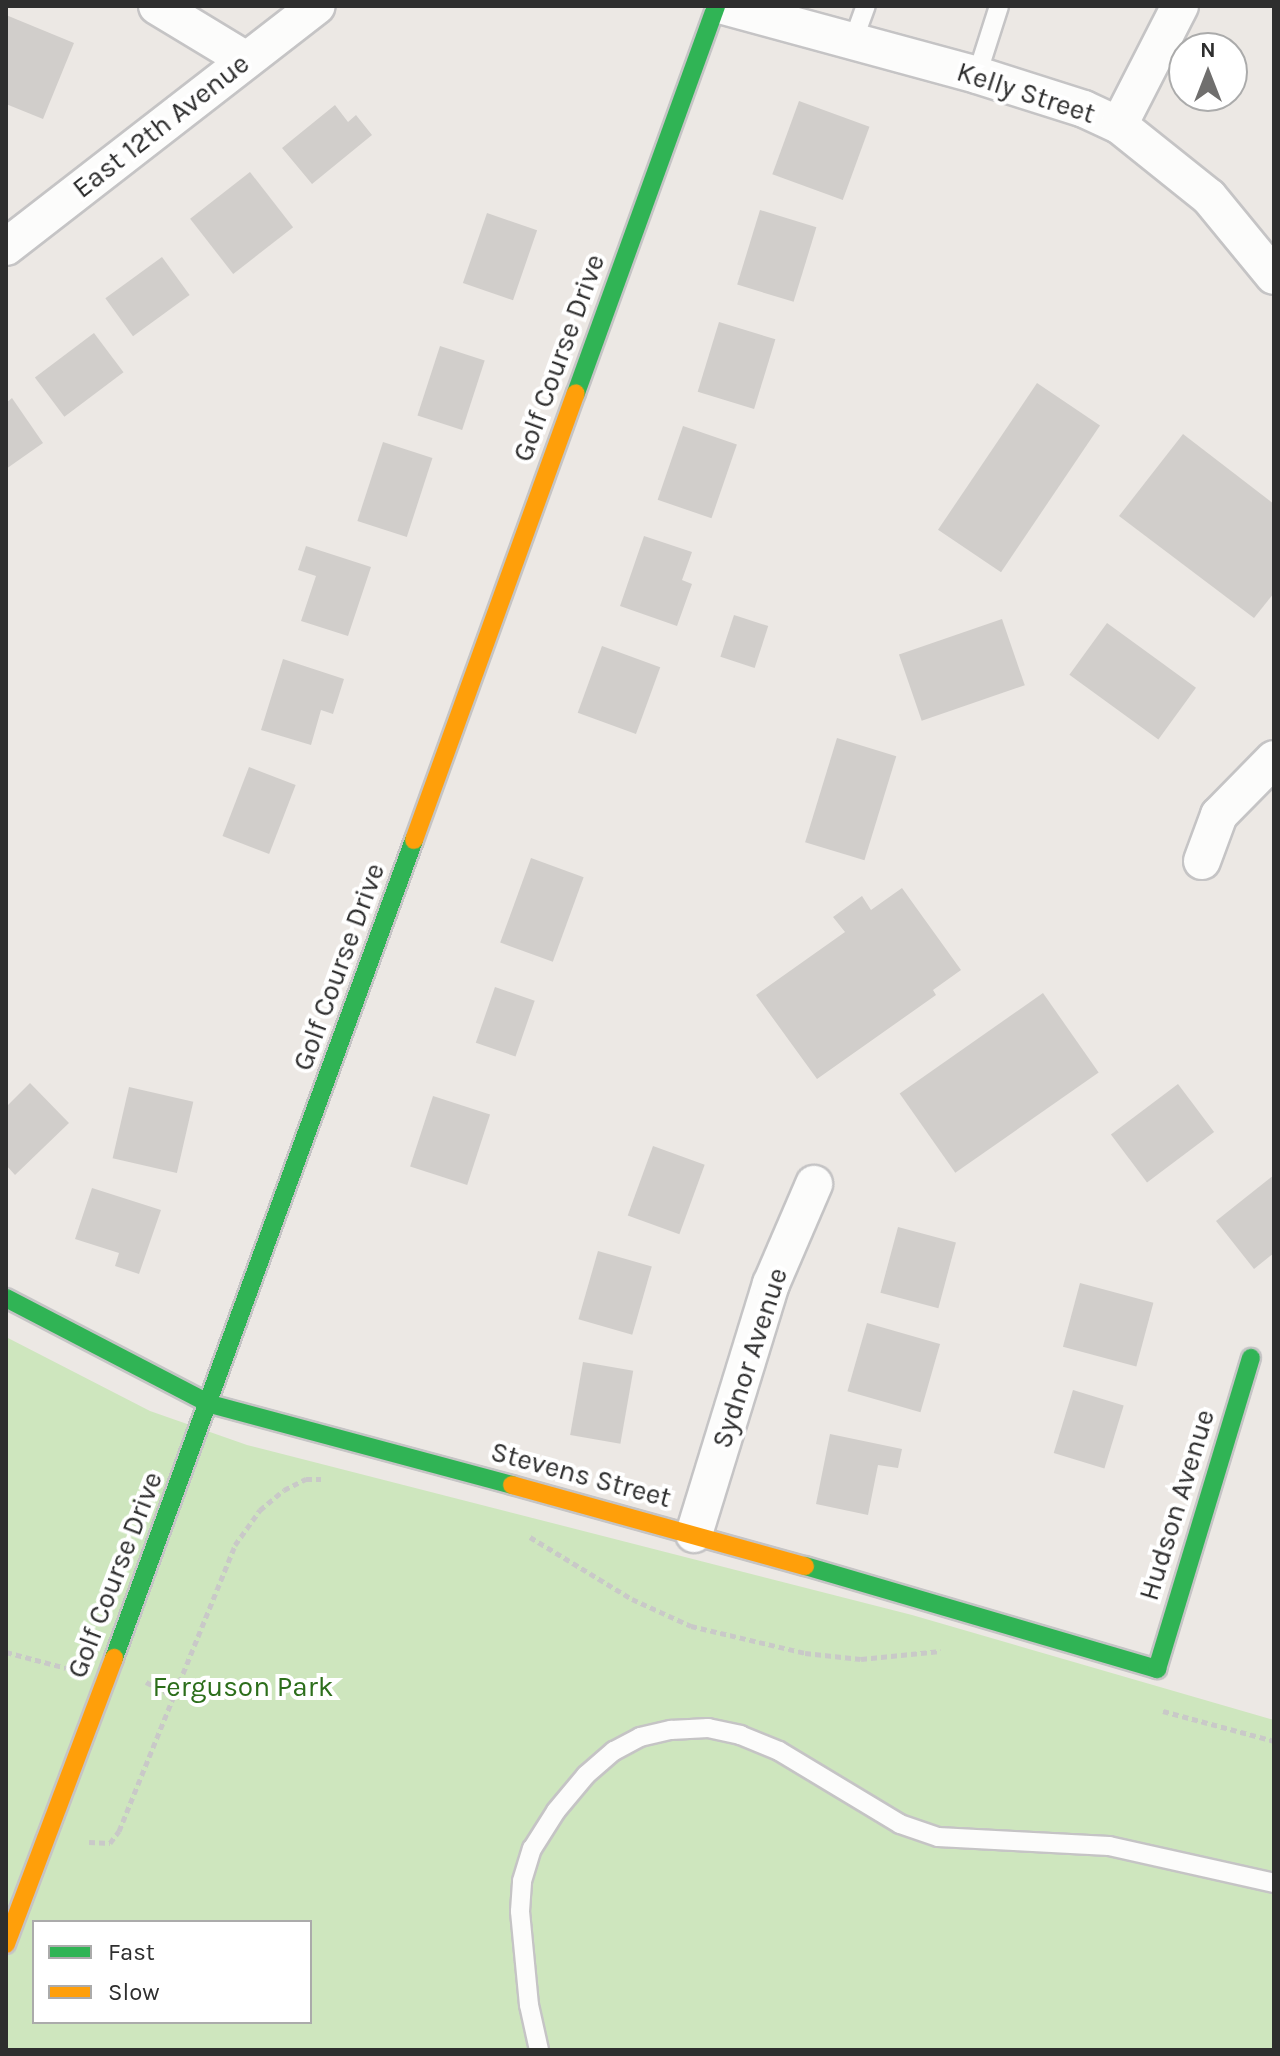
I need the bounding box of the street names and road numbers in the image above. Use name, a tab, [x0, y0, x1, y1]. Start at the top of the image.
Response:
street label: East 12th Avenue	[66, 47, 256, 205]
street label: Kelly Street	[953, 55, 1099, 131]
street label: Golf Course Drive	[506, 250, 612, 466]
street label: Golf Course Drive	[286, 859, 392, 1075]
street label: Sydnor Avenue	[705, 1264, 795, 1452]
street label: Hudson Avenue	[1132, 1405, 1222, 1605]
street label: Stevens Street	[487, 1435, 675, 1515]
street label: Golf Course Drive	[60, 1467, 170, 1683]

